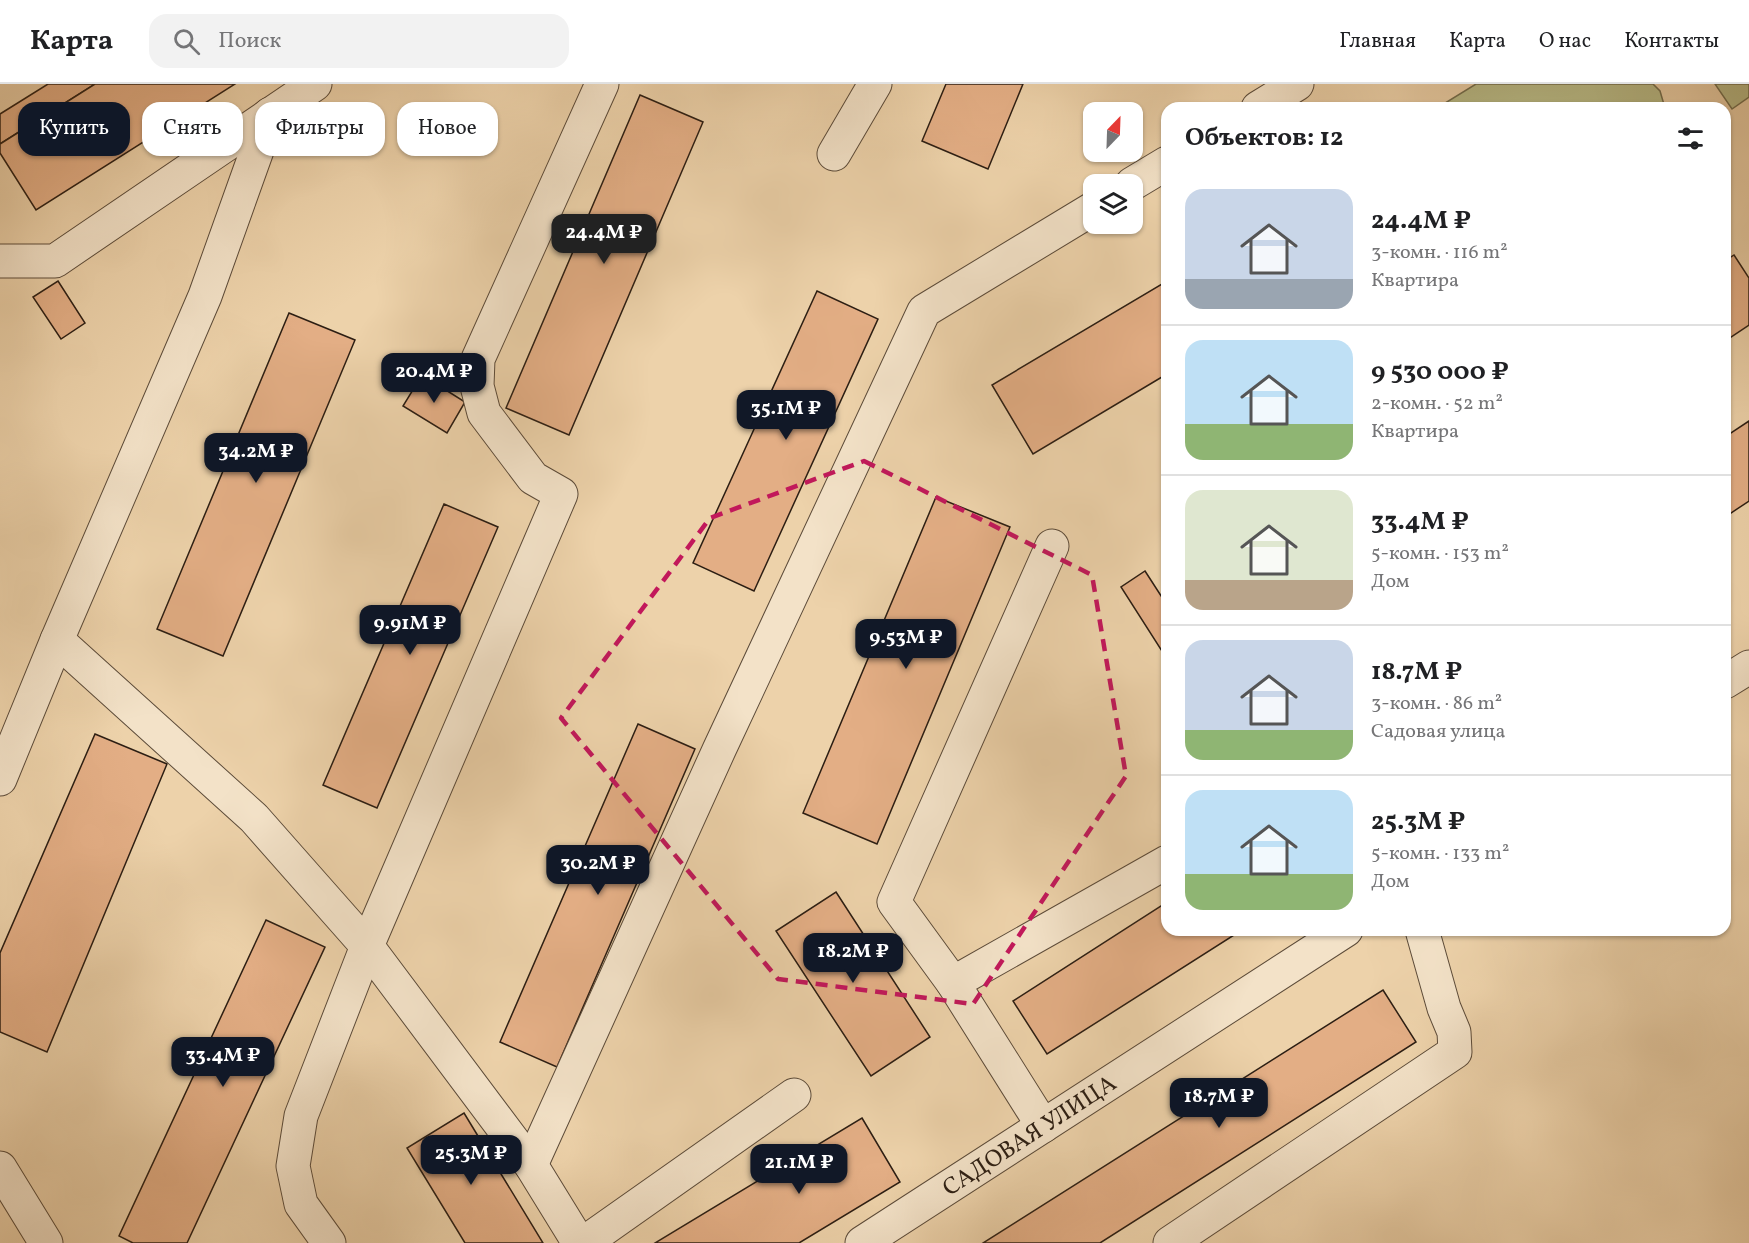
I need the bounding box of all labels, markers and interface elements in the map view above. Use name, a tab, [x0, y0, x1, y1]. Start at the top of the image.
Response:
search box	[149, 14, 569, 68]
text: Карта	[30, 22, 113, 61]
icon: search	[170, 25, 203, 58]
text: Поиск	[218, 26, 281, 57]
text: Главная	[1339, 27, 1416, 56]
text: Карта	[1449, 27, 1506, 56]
text: О нас	[1539, 27, 1591, 56]
text: Контакты	[1624, 27, 1719, 56]
chip: Купить	[18, 102, 130, 156]
chip: Снять	[142, 102, 243, 156]
chip: Фильтры	[255, 102, 385, 156]
chip: Новое	[397, 102, 498, 156]
north arrow	[1083, 102, 1143, 162]
map controls	[1083, 102, 1143, 234]
text: Объектов: 12	[1185, 120, 1343, 156]
icon: filters	[1674, 122, 1707, 155]
button: layers	[1083, 174, 1143, 234]
text: 24.4M ₽	[1371, 203, 1471, 239]
icon: home	[1233, 213, 1305, 285]
pin: 24.4M ₽	[549, 214, 659, 265]
text: 24.4M ₽	[565, 219, 643, 247]
text: 3-комн. · 116 m²	[1371, 239, 1508, 267]
text: Квартира	[1371, 267, 1459, 295]
pin: 20.4M ₽	[379, 353, 489, 404]
text: 9 530 000 ₽	[1371, 354, 1509, 390]
text: 20.4M ₽	[395, 358, 473, 386]
icon: home	[1233, 364, 1305, 436]
pin: 35.1M ₽	[731, 390, 841, 441]
text: 2-комн. · 52 m²	[1371, 390, 1503, 418]
text: 35.1M ₽	[751, 395, 821, 423]
text: Квартира	[1371, 418, 1459, 446]
pin: 34.2M ₽	[201, 433, 311, 484]
text: 34.2M ₽	[218, 438, 294, 466]
text: 33.4M ₽	[1371, 504, 1469, 540]
icon: home	[1233, 514, 1305, 586]
text: 5-комн. · 153 m²	[1371, 540, 1509, 568]
text: Дом	[1371, 568, 1410, 596]
pin: 9.91M ₽	[355, 605, 465, 656]
text: 9.91M ₽	[374, 610, 446, 638]
pin: 9.53M ₽	[851, 619, 961, 670]
text: 9.53M ₽	[869, 624, 943, 652]
text: 18.7M ₽	[1371, 654, 1462, 690]
icon: home	[1233, 664, 1305, 736]
text: 3-комн. · 86 m²	[1371, 690, 1502, 718]
text: Садовая улица	[1371, 718, 1506, 746]
text: 25.3M ₽	[1371, 804, 1465, 840]
icon: home	[1233, 814, 1305, 886]
text: 5-комн. · 133 m²	[1371, 840, 1509, 868]
pin: 30.2M ₽	[543, 845, 653, 896]
text: 30.2M ₽	[560, 850, 636, 878]
text: Дом	[1371, 868, 1410, 896]
pin: 18.2M ₽	[798, 933, 908, 984]
text: 18.2M ₽	[817, 938, 889, 966]
pin: 33.4M ₽	[168, 1037, 278, 1088]
text: 33.4M ₽	[185, 1042, 261, 1070]
street label: САДОВАЯ УЛИЦА	[936, 1068, 1124, 1206]
pin: 18.7M ₽	[1164, 1078, 1274, 1129]
text: 18.7M ₽	[1184, 1083, 1254, 1111]
pin: 25.3M ₽	[416, 1135, 526, 1186]
text: 25.3M ₽	[435, 1140, 507, 1168]
pin: 21.1M ₽	[744, 1144, 854, 1195]
text: 21.1M ₽	[764, 1149, 834, 1177]

